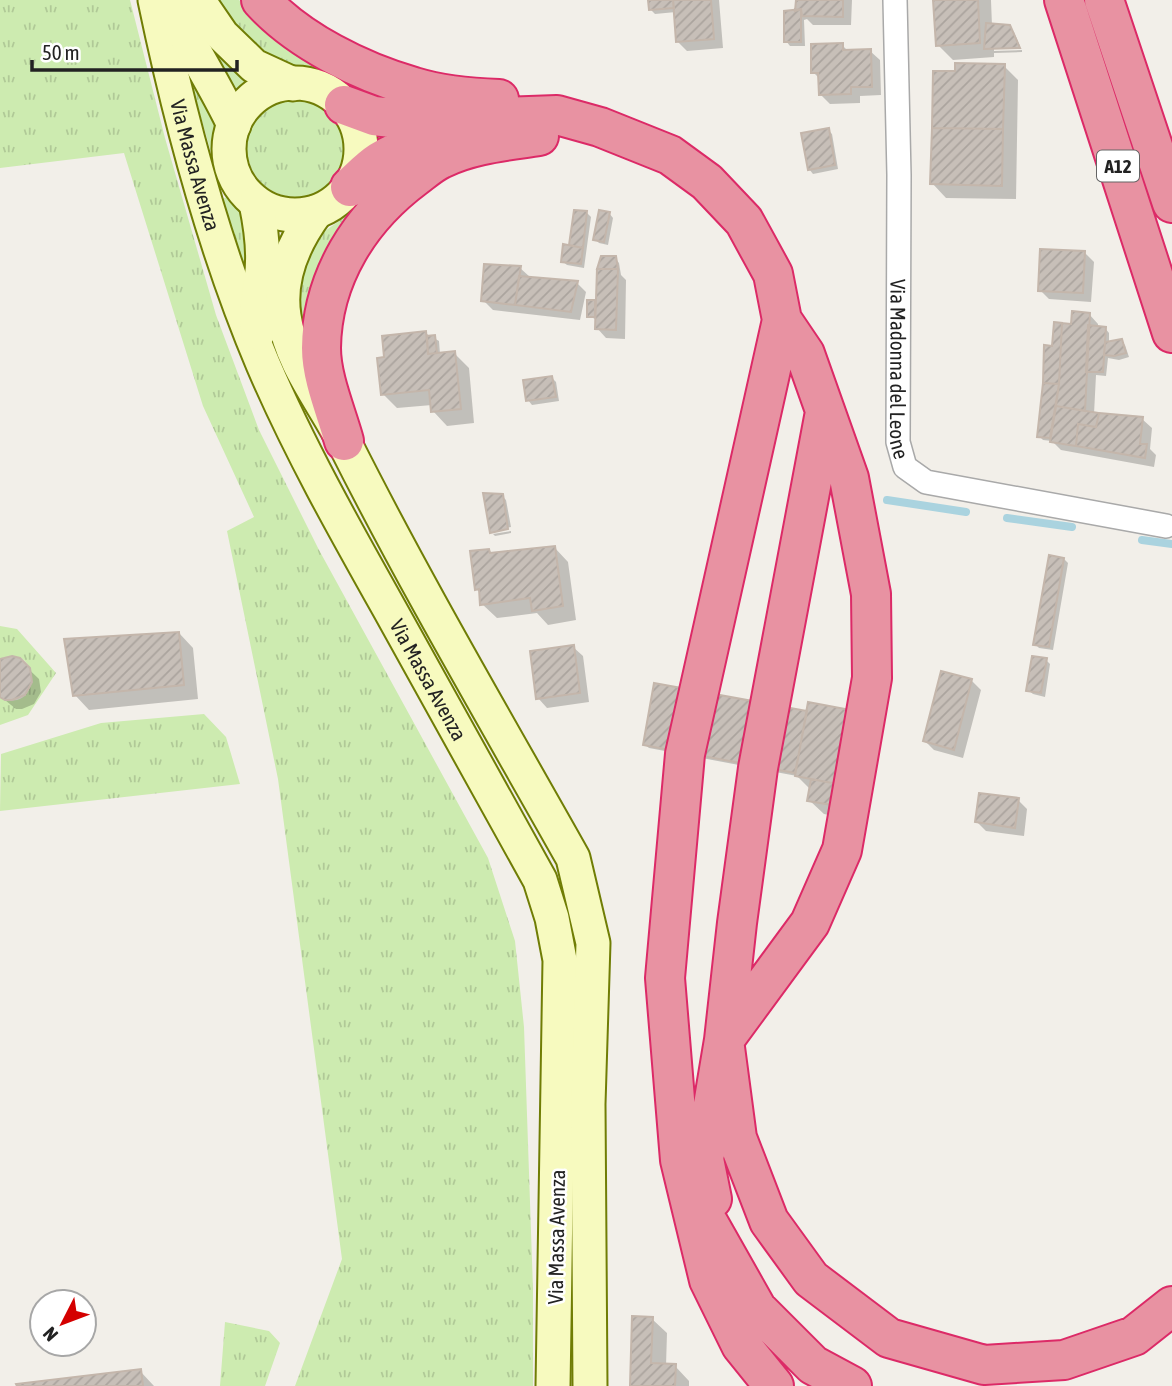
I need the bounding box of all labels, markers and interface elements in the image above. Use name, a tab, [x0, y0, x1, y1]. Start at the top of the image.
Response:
scale bar	[32, 28, 236, 72]
text: 50 m	[42, 40, 80, 64]
street label: Via Massa Avenza	[166, 97, 225, 234]
road number: A12	[1097, 150, 1139, 182]
street label: Via Madonna del Leone	[886, 279, 914, 461]
street label: Via Massa Avenza	[385, 615, 472, 745]
street label: Via Massa Avenza	[543, 1169, 569, 1305]
north arrow	[28, 1288, 98, 1358]
text: N	[38, 1323, 62, 1346]

